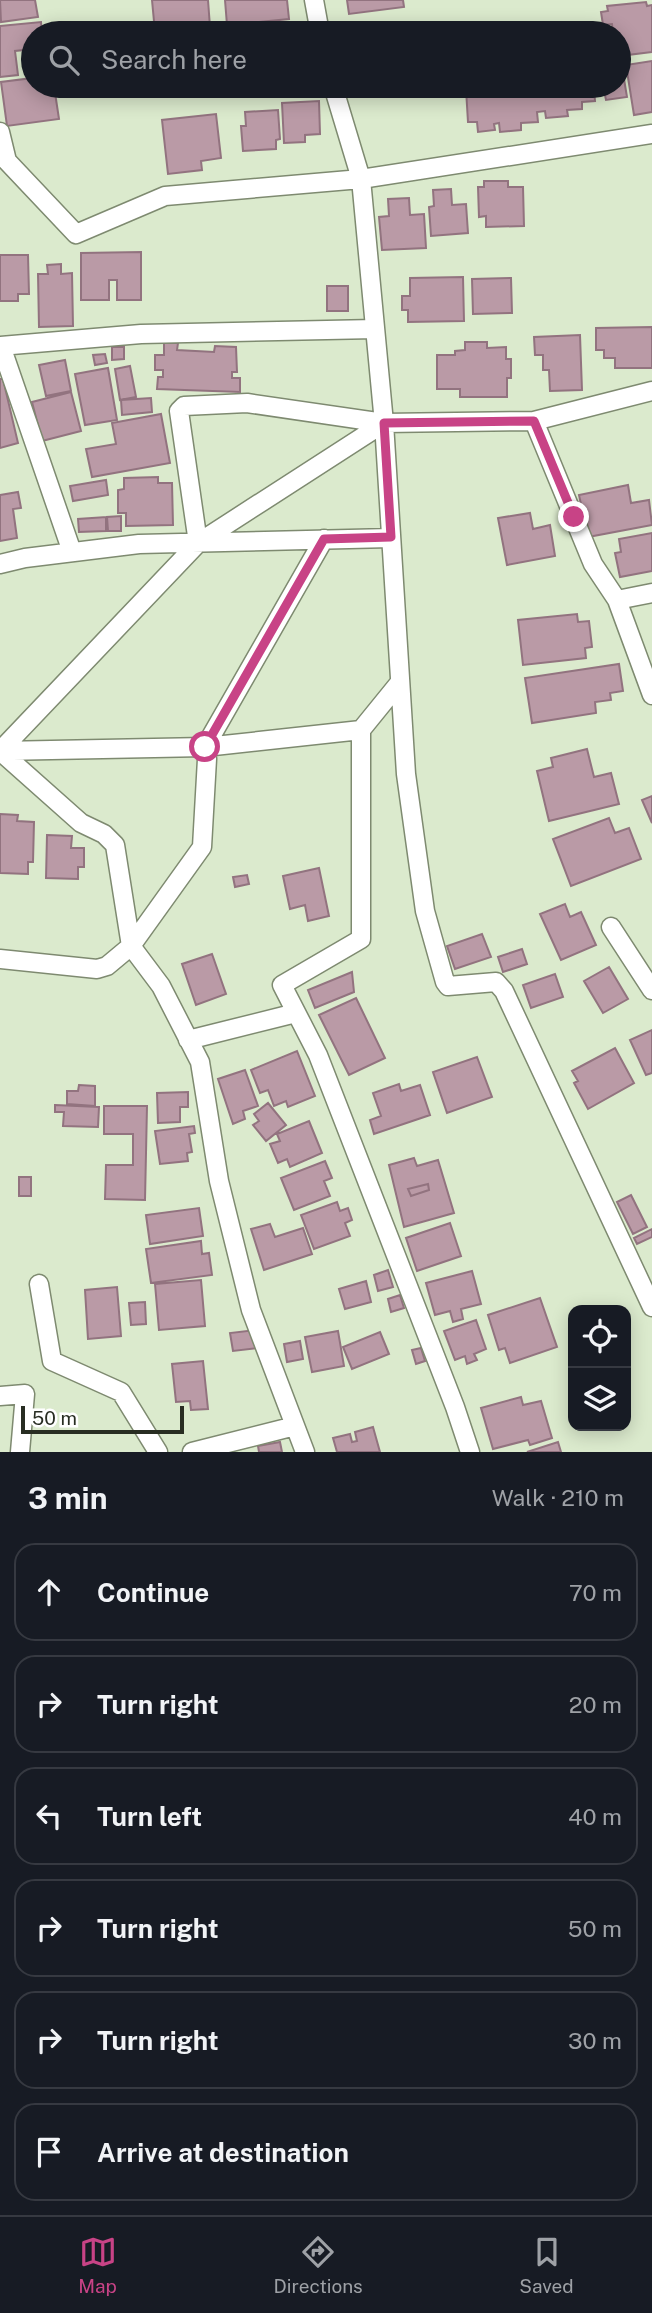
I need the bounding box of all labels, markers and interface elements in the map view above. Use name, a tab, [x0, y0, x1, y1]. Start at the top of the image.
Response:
search box	[21, 21, 631, 98]
icon: search	[45, 41, 83, 79]
text: Search here	[101, 44, 247, 75]
route end	[558, 501, 589, 532]
route start	[189, 731, 220, 762]
map controls	[568, 1305, 631, 1431]
button: locate	[568, 1305, 631, 1368]
button: layers	[568, 1368, 631, 1431]
scale bar	[21, 1403, 184, 1435]
text: 50 m	[32, 1407, 77, 1429]
text: 3 min	[28, 1480, 107, 1516]
text: Walk · 210 m	[492, 1484, 624, 1511]
icon: ahead	[30, 1573, 68, 1611]
text: Continue	[97, 1577, 209, 1608]
text: 70 m	[569, 1579, 622, 1606]
icon: right	[30, 1685, 68, 1723]
text: Turn right	[97, 1689, 219, 1720]
text: 20 m	[569, 1691, 622, 1718]
icon: left	[30, 1797, 68, 1835]
text: Turn left	[97, 1801, 202, 1832]
text: 40 m	[568, 1803, 622, 1830]
icon: right	[30, 1909, 68, 1947]
text: Turn right	[97, 1913, 219, 1944]
text: 50 m	[568, 1915, 622, 1942]
icon: right	[30, 2021, 68, 2059]
text: Turn right	[97, 2025, 219, 2056]
text: 30 m	[568, 2027, 622, 2054]
icon: arrive	[30, 2133, 68, 2171]
text: Arrive at destination	[97, 2137, 349, 2168]
tab: Map	[78, 2233, 117, 2297]
tab: Directions	[273, 2233, 363, 2297]
tab: Saved	[519, 2233, 574, 2297]

